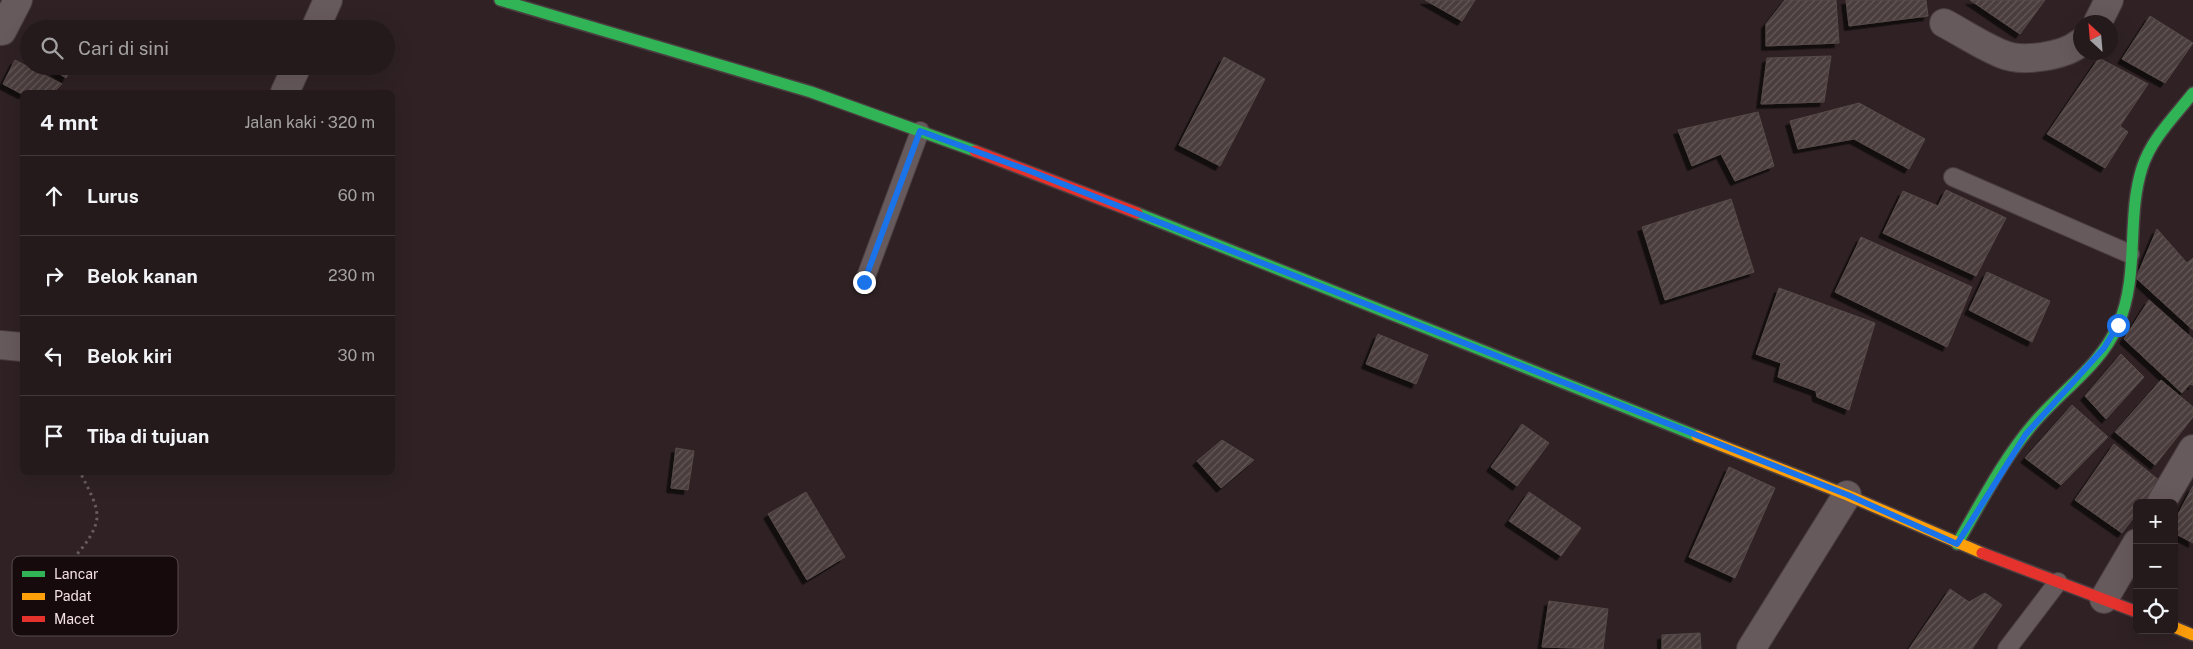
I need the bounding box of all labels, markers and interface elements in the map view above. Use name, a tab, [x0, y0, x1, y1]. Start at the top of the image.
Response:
north arrow	[2073, 15, 2118, 60]
search box	[20, 20, 395, 75]
icon: search	[38, 34, 66, 62]
text: Cari di sini	[78, 37, 169, 59]
text: 4 mnt	[40, 110, 98, 135]
text: Jalan kaki · 320 m	[244, 113, 375, 132]
icon: ahead	[40, 182, 68, 210]
text: Lurus	[87, 185, 139, 207]
text: 60 m	[338, 186, 375, 205]
icon: right	[40, 262, 68, 290]
text: Belok kanan	[87, 265, 198, 287]
text: 230 m	[328, 266, 375, 285]
route end	[853, 271, 876, 294]
route start	[2107, 314, 2130, 337]
icon: left	[40, 342, 68, 370]
text: Belok kiri	[87, 345, 172, 367]
text: 30 m	[338, 346, 375, 365]
icon: arrive	[40, 422, 68, 450]
text: Tiba di tujuan	[87, 425, 209, 447]
map controls	[2133, 499, 2178, 634]
button: +	[2133, 499, 2178, 544]
button: −	[2133, 544, 2178, 589]
legend	[12, 556, 178, 636]
text: Lancar	[54, 566, 98, 582]
text: Padat	[54, 588, 92, 604]
button: locate	[2133, 589, 2178, 634]
text: Macet	[54, 611, 95, 627]

